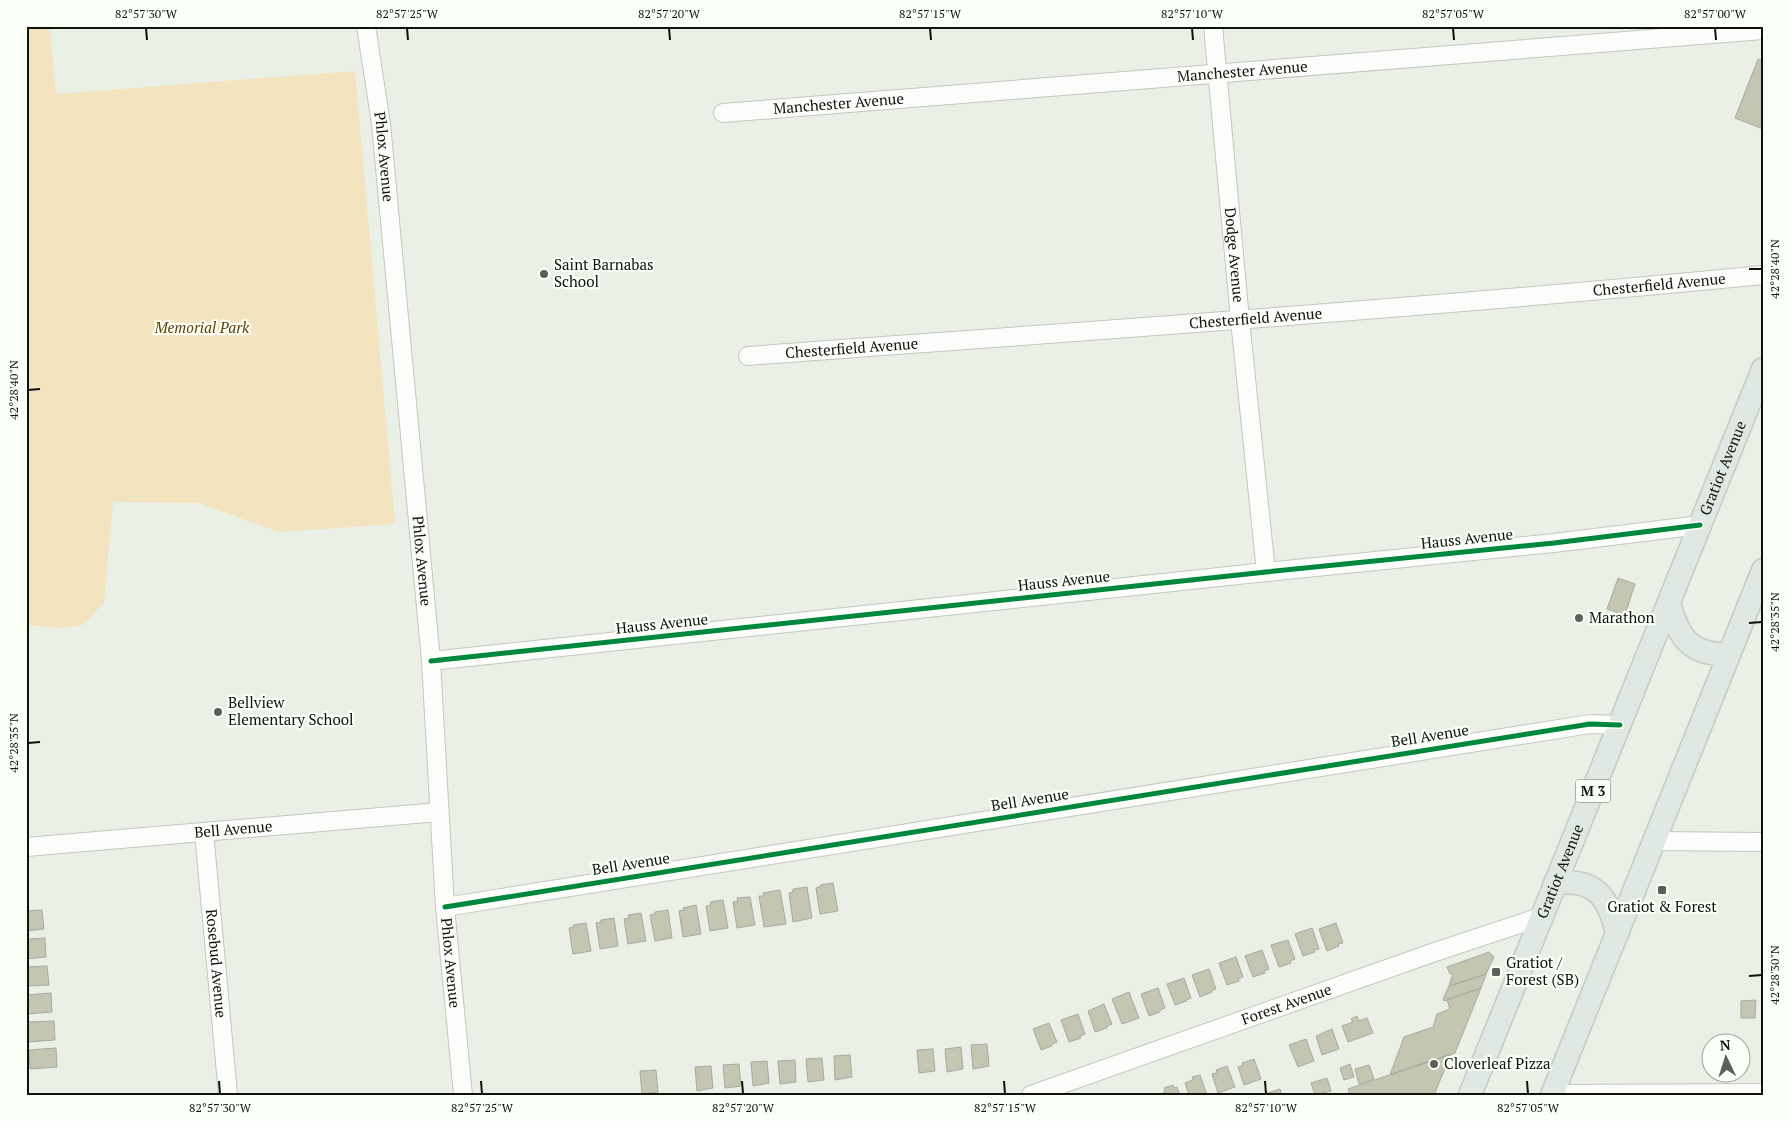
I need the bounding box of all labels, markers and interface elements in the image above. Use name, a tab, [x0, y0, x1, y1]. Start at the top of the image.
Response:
text: 82°57'30"W	[115, 6, 178, 21]
text: 82°57'25"W	[376, 6, 439, 21]
text: 82°57'20"W	[638, 6, 701, 21]
text: 82°57'15"W	[899, 6, 962, 21]
text: 82°57'10"W	[1161, 6, 1224, 21]
text: 82°57'05"W	[1422, 6, 1485, 21]
text: 82°57'00"W	[1684, 6, 1747, 21]
street label: Manchester Avenue	[1176, 55, 1308, 86]
street label: Manchester Avenue	[773, 88, 905, 118]
street label: Phlox Avenue	[370, 110, 399, 203]
street label: Dodge Avenue	[1221, 207, 1249, 303]
text: 42°28'40"N	[1767, 239, 1782, 299]
place label: Saint Barnabas School	[554, 254, 654, 291]
marker: Saint Barnabas School	[538, 268, 550, 280]
street label: Chesterfield Avenue	[1592, 268, 1726, 300]
street label: Chesterfield Avenue	[1188, 302, 1323, 333]
park label: Memorial Park	[154, 317, 250, 337]
street label: Chesterfield Avenue	[784, 333, 919, 362]
text: 42°28'40"N	[6, 360, 21, 420]
street label: Gratiot Avenue	[1694, 418, 1750, 518]
street label: Phlox Avenue	[409, 515, 437, 607]
street label: Hauss Avenue	[1420, 523, 1514, 553]
street label: Hauss Avenue	[1017, 565, 1111, 595]
text: 42°28'35"N	[1767, 592, 1782, 652]
place label: Marathon	[1589, 607, 1655, 627]
street label: Hauss Avenue	[615, 608, 709, 638]
marker: Marathon	[1573, 612, 1585, 624]
place label: Bellview Elementary School	[228, 692, 354, 729]
marker: Bellview Elementary School	[212, 706, 224, 718]
text: 42°28'35"N	[6, 713, 21, 773]
street label: Bell Avenue	[1390, 719, 1470, 751]
road number: M 3	[1576, 779, 1610, 802]
street label: Bell Avenue	[990, 783, 1070, 815]
street label: Bell Avenue	[193, 815, 273, 842]
street label: Gratiot Avenue	[1531, 821, 1587, 921]
street label: Bell Avenue	[591, 847, 671, 879]
marker: Gratiot & Forest	[1656, 884, 1668, 896]
place label: Gratiot & Forest	[1607, 896, 1717, 916]
street label: Rosebud Avenue	[202, 908, 232, 1019]
street label: Phlox Avenue	[437, 917, 466, 1009]
text: 42°28'30"N	[1767, 945, 1782, 1005]
place label: Gratiot / Forest (SB)	[1506, 952, 1579, 989]
marker: Gratiot / Forest (SB)	[1490, 966, 1502, 978]
street label: Forest Avenue	[1238, 978, 1334, 1029]
north arrow	[1702, 1034, 1752, 1084]
text: N	[1719, 1035, 1731, 1054]
place label: Cloverleaf Pizza	[1444, 1053, 1551, 1073]
marker: Cloverleaf Pizza	[1428, 1058, 1440, 1070]
text: 82°57'30"W	[189, 1100, 252, 1115]
text: 82°57'25"W	[451, 1100, 514, 1115]
text: 82°57'20"W	[712, 1100, 775, 1115]
text: 82°57'15"W	[974, 1100, 1037, 1115]
text: 82°57'10"W	[1235, 1100, 1298, 1115]
text: 82°57'05"W	[1497, 1100, 1560, 1115]

